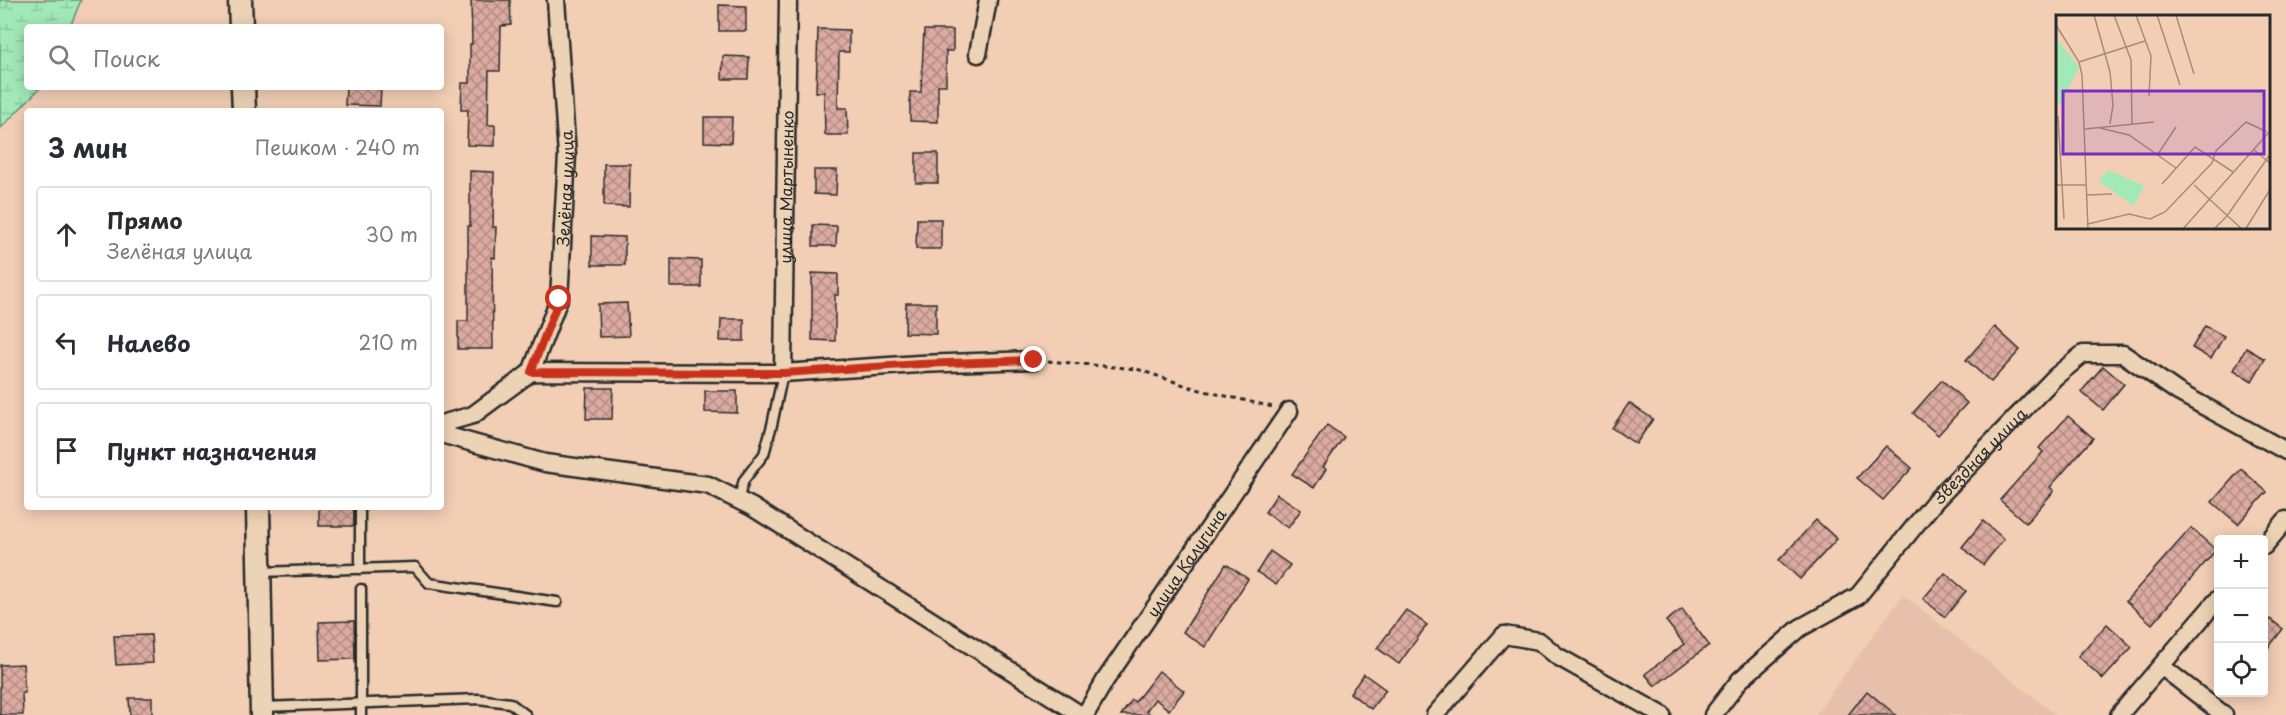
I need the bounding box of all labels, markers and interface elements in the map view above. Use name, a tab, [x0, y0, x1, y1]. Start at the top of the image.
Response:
inset map	[2056, 15, 2271, 230]
search box	[24, 24, 444, 90]
icon: search	[45, 41, 78, 74]
text: Поиск	[93, 41, 160, 74]
street label: улица Мартыненко	[772, 110, 799, 264]
text: 3 мин	[48, 128, 128, 167]
street label: Зелёная улица	[550, 129, 579, 247]
text: Пешком · 240 m	[255, 132, 420, 162]
text: Прямо	[107, 203, 182, 236]
icon: ahead	[50, 218, 83, 251]
text: 30 m	[365, 219, 418, 249]
text: Зелёная улица	[107, 236, 252, 266]
route start	[545, 285, 571, 311]
icon: left	[50, 326, 83, 359]
text: Налево	[107, 326, 190, 359]
text: 210 m	[359, 327, 418, 357]
route end	[1020, 346, 1046, 372]
street label: Звёздная улица	[1927, 401, 2032, 509]
icon: arrive	[50, 434, 83, 467]
text: Пункт назначения	[107, 434, 317, 467]
street label: улица Калугина	[1140, 503, 1231, 621]
map controls	[2214, 535, 2268, 697]
button: +	[2214, 535, 2268, 589]
button: −	[2214, 589, 2268, 643]
button: locate	[2214, 643, 2268, 697]

